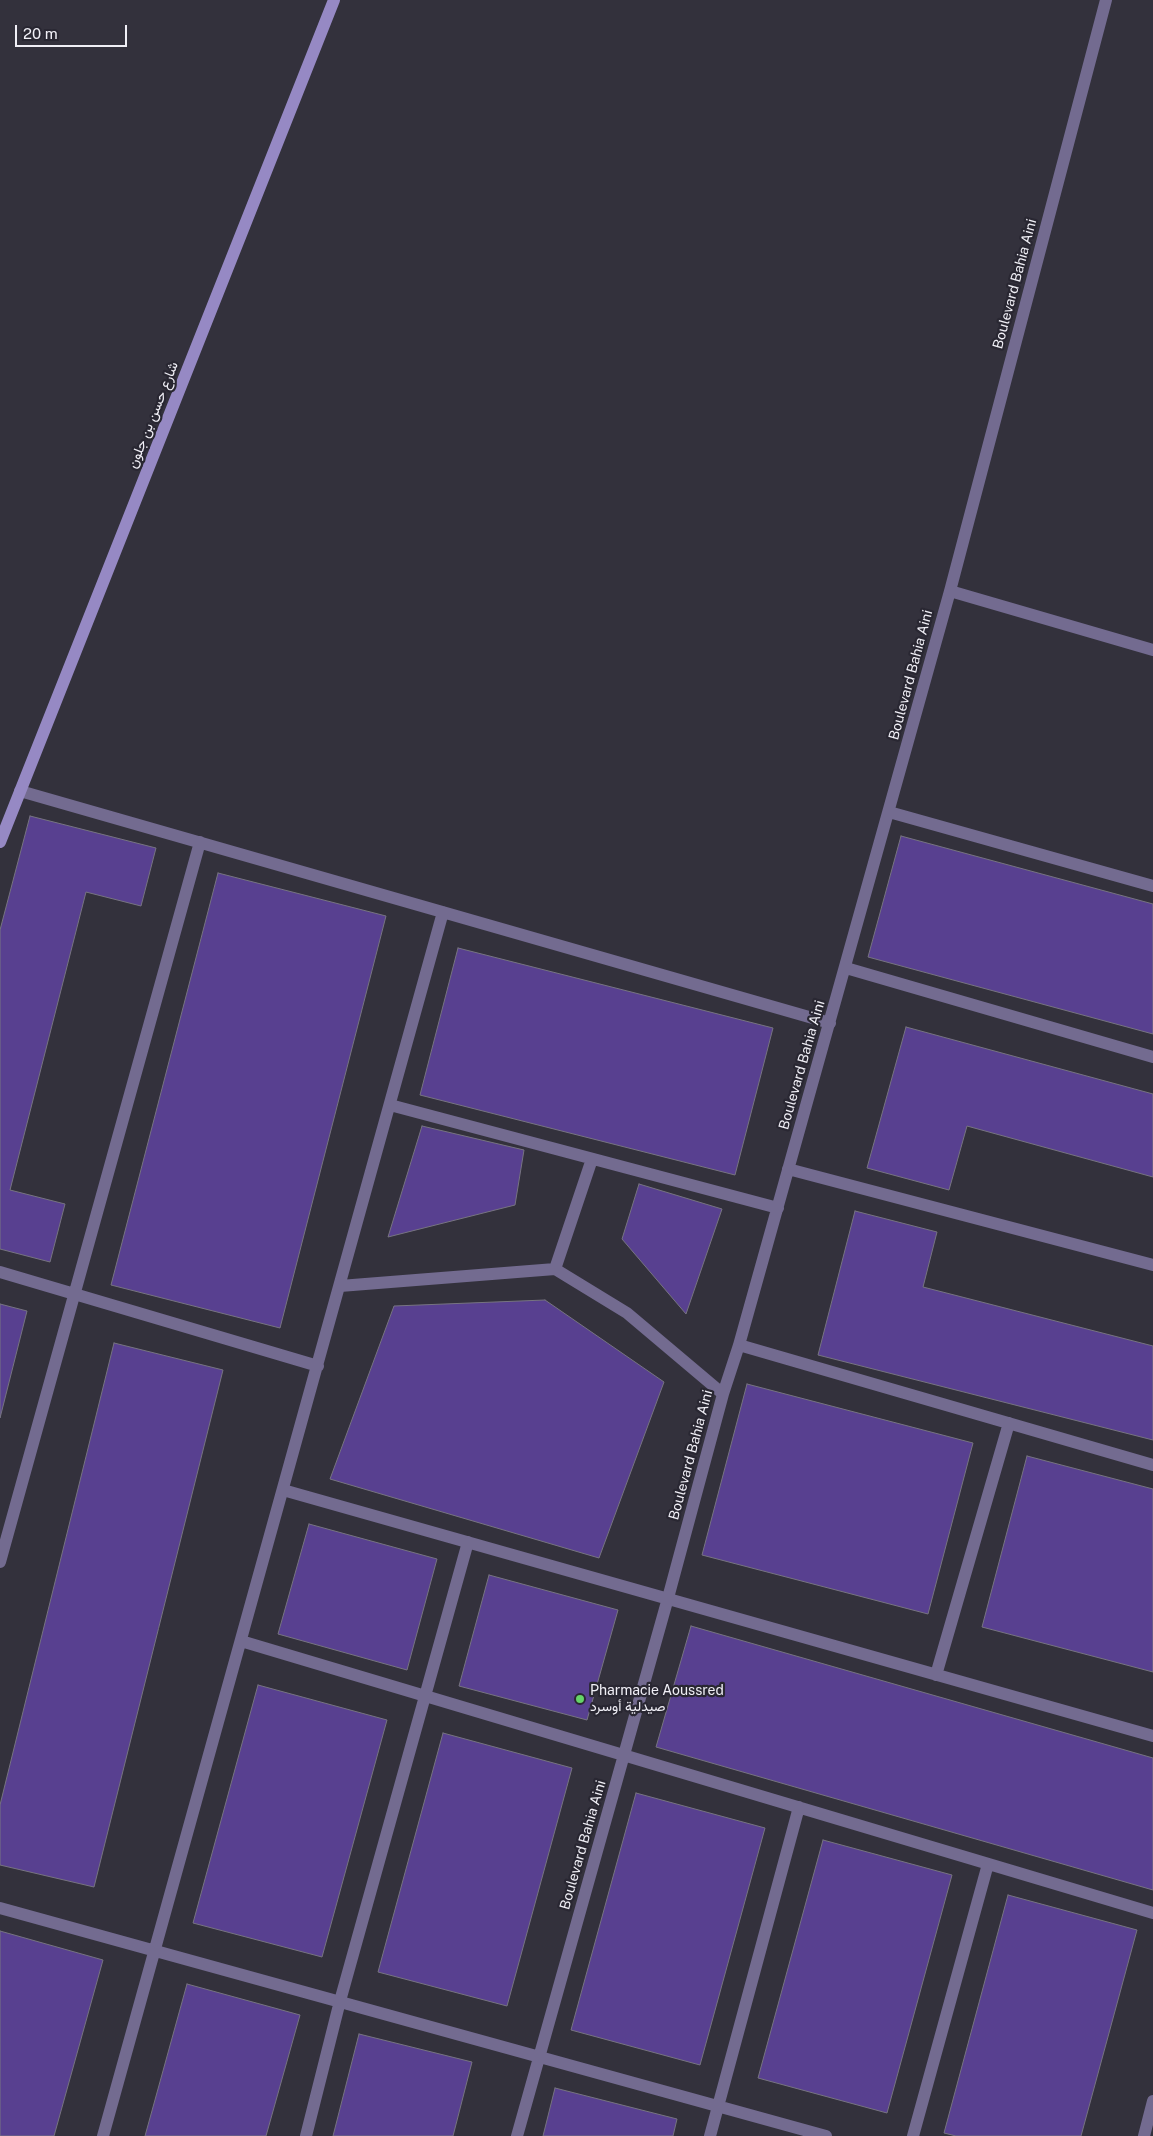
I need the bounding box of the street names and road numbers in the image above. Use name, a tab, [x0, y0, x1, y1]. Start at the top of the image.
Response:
street label: Boulevard Bahia Aini	[990, 217, 1040, 351]
street label: شارع حسن بن جلون	[124, 359, 182, 471]
street label: Boulevard Bahia Aini	[886, 608, 936, 742]
street label: Boulevard Bahia Aini	[775, 998, 829, 1132]
street label: Boulevard Bahia Aini	[666, 1388, 716, 1522]
street label: Boulevard Bahia Aini	[556, 1778, 610, 1912]

